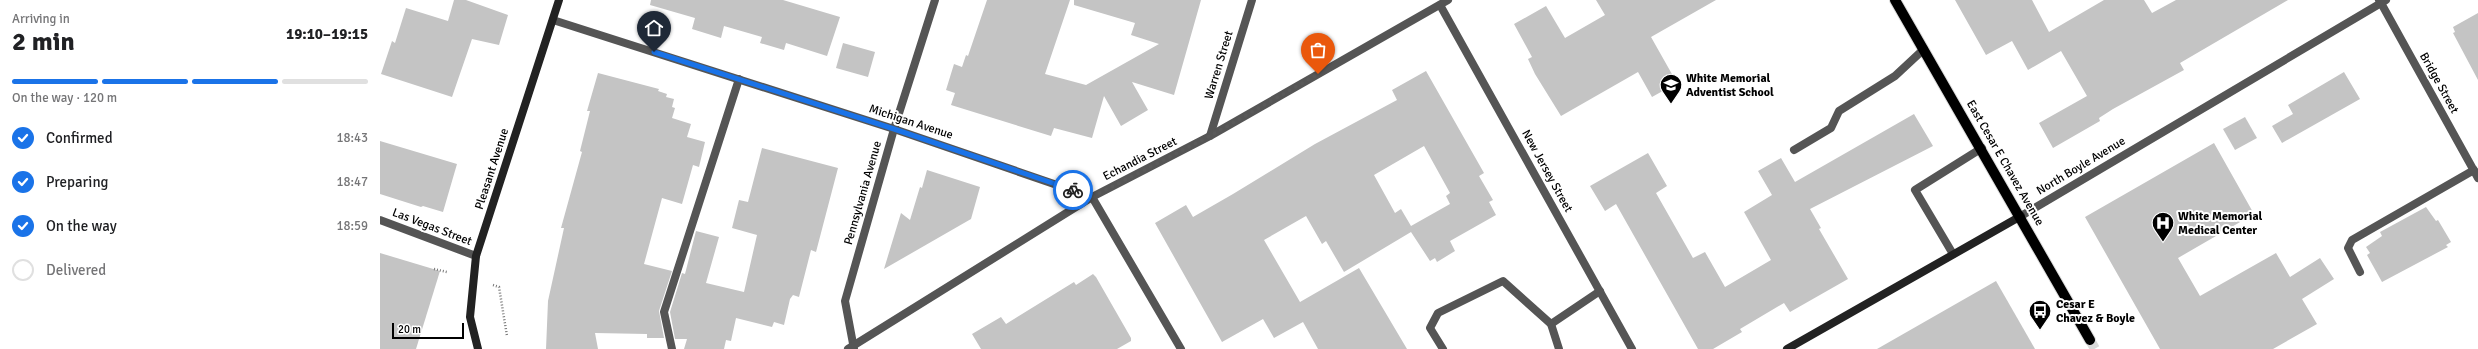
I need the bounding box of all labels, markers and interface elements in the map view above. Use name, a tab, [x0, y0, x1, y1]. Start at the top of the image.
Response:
text: Arriving in	[12, 11, 70, 27]
pin	[637, 11, 671, 52]
icon: home	[643, 17, 665, 39]
text: 19:10–19:15	[286, 25, 368, 43]
text: 2 min	[12, 26, 75, 58]
street label: Warren Street	[1201, 29, 1237, 101]
pin	[1301, 33, 1335, 74]
icon: bag	[1307, 39, 1329, 61]
street label: Bridge Street	[2416, 50, 2462, 116]
place label: White Memorial Adventist School	[1686, 71, 1774, 100]
school or university icon: White Memorial Adventist School	[1658, 72, 1684, 105]
text: On the way · 120 m	[12, 90, 117, 106]
street label: East Cesar E Chavez Avenue	[1963, 98, 2047, 228]
street label: Michigan Avenue	[867, 101, 955, 143]
street label: Pleasant Avenue	[472, 126, 512, 212]
icon: check	[12, 127, 34, 149]
street label: New Jersey Street	[1518, 127, 1576, 215]
text: Confirmed	[46, 129, 113, 147]
text: 18:43	[336, 130, 368, 146]
street label: Echandia Street	[1100, 134, 1180, 184]
street label: North Boyle Avenue	[2034, 134, 2128, 198]
street label: Pennsylvania Avenue	[841, 139, 885, 247]
courier	[1053, 170, 1093, 210]
icon: check	[12, 171, 34, 193]
text: Preparing	[46, 173, 109, 191]
text: 18:47	[336, 174, 368, 190]
icon: bike	[1062, 179, 1084, 201]
street label: Las Vegas Street	[390, 205, 474, 249]
place label: White Memorial Medical Center	[2178, 209, 2263, 238]
hospital icon: White Memorial Medical Center	[2150, 210, 2176, 243]
icon: check	[12, 215, 34, 237]
text: On the way	[46, 217, 117, 235]
text: 18:59	[336, 218, 368, 234]
text: Delivered	[46, 261, 106, 279]
place label: Cesar E Chavez & Boyle	[2056, 297, 2135, 326]
bus stop icon: Cesar E Chavez & Boyle	[2027, 298, 2053, 331]
scale bar	[392, 321, 464, 340]
text: 20 m	[398, 323, 421, 336]

